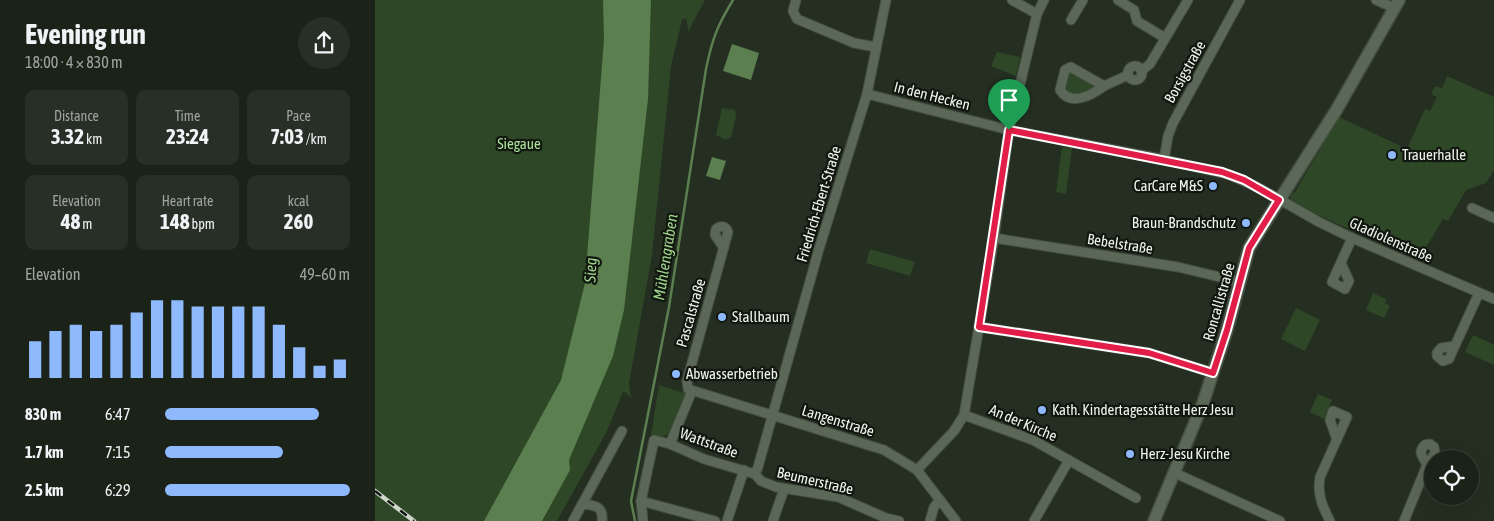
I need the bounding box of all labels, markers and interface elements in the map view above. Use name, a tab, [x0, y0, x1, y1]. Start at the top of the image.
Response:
button: share	[298, 17, 350, 69]
text: Evening run	[25, 18, 146, 50]
street label: Borsigstraße	[1161, 38, 1209, 106]
text: 18:00 · 4 × 830 m	[25, 53, 123, 71]
street label: In den Hecken	[892, 78, 972, 113]
pin	[988, 79, 1030, 130]
icon: arrive	[995, 86, 1023, 114]
text: Distance	[54, 108, 99, 124]
text: Time	[175, 108, 200, 124]
text: Pace	[286, 108, 311, 124]
text: 3.32	[51, 124, 84, 148]
text: 23:24	[166, 124, 209, 148]
text: 7:03	[270, 124, 304, 148]
text: km	[84, 131, 102, 147]
text: /km	[304, 131, 327, 147]
park label: Siegaue	[497, 135, 541, 152]
street label: Friedrich-Ebert-Straße	[793, 144, 844, 264]
place label: Trauerhalle	[1402, 146, 1466, 163]
marker: Trauerhalle	[1386, 149, 1398, 161]
place label: CarCare M&S	[1134, 177, 1203, 194]
marker: CarCare M&S	[1207, 180, 1219, 192]
text: Elevation	[52, 193, 101, 209]
text: Heart rate	[162, 193, 213, 209]
text: kcal	[288, 193, 309, 209]
text: 48	[61, 209, 80, 233]
text: 148	[160, 209, 190, 233]
text: 260	[284, 209, 313, 233]
water label: Mühlengraben	[649, 212, 682, 302]
place label: Braun-Brandschutz	[1132, 214, 1237, 231]
street label: Gladiolenstraße	[1347, 214, 1435, 265]
text: m	[80, 216, 92, 232]
text: bpm	[190, 216, 215, 232]
marker: Braun-Brandschutz	[1240, 217, 1252, 229]
street label: Bebelstraße	[1086, 230, 1154, 257]
water label: Sieg	[581, 257, 600, 284]
street label: Roncallistraße	[1199, 261, 1238, 343]
text: Elevation	[25, 265, 80, 283]
text: 49–60 m	[300, 265, 350, 283]
street label: Pascalstraße	[673, 277, 708, 349]
place label: Stallbaum	[732, 308, 790, 325]
marker: Stallbaum	[716, 311, 728, 323]
place label: Abwasserbetrieb	[686, 365, 778, 382]
marker: Abwasserbetrieb	[670, 368, 682, 380]
street label: Langenstraße	[800, 401, 877, 440]
street label: An der Kirche	[987, 401, 1060, 444]
place label: Kath. Kindertagesstätte Herz Jesu	[1052, 401, 1234, 418]
marker: Kath. Kindertagesstätte Herz Jesu	[1036, 404, 1048, 416]
text: 830 m	[25, 405, 61, 423]
text: 6:47	[105, 405, 130, 423]
street label: Wattstraße	[678, 424, 741, 461]
text: 1.7 km	[25, 443, 64, 461]
text: 7:15	[105, 443, 130, 461]
place label: Herz-Jesu Kirche	[1140, 445, 1230, 462]
marker: Herz-Jesu Kirche	[1124, 448, 1136, 460]
map controls	[1424, 450, 1479, 505]
button: locate	[1424, 450, 1479, 505]
street label: Beumerstraße	[775, 463, 855, 498]
text: 2.5 km	[25, 481, 64, 499]
text: 6:29	[105, 481, 130, 499]

